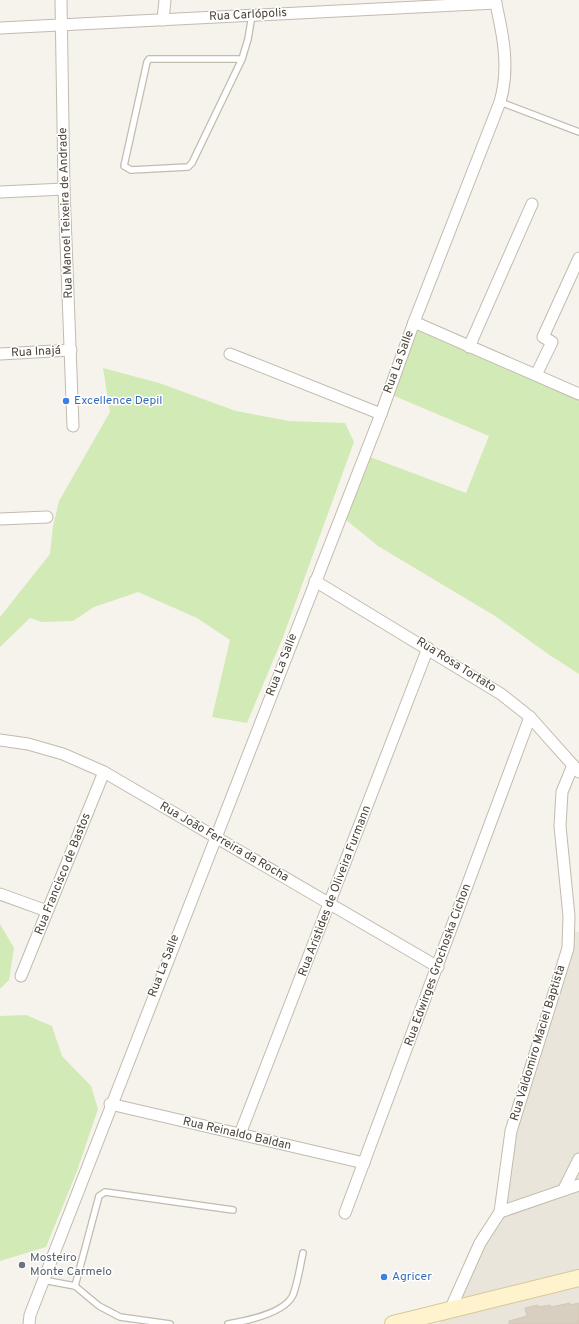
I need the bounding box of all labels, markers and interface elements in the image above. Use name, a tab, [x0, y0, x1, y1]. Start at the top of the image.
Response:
street label: Rua Carlópolis	[209, 5, 287, 25]
street label: Rua Manoel Teixeira de Andrade	[55, 127, 77, 299]
street label: Rua La Salle	[380, 328, 418, 396]
street label: Rua Inajá	[11, 343, 61, 361]
place label: Excellence Depil	[74, 393, 162, 409]
marker: Excellence Depil	[61, 396, 71, 406]
street label: Rua La Salle	[263, 631, 301, 699]
street label: Rua Rosa Tortato	[413, 634, 499, 696]
street label: Rua João Ferreira da Rocha	[156, 798, 292, 886]
street label: Rua Aristides de Oliveira Furmann	[295, 803, 375, 979]
street label: Rua Francisco de Bastos	[31, 811, 95, 937]
street label: Rua Edwirges Grochoska Cichon	[401, 882, 475, 1048]
street label: Rua La Salle	[145, 932, 183, 1000]
street label: Rua Valdomiro Maciel Baptista	[507, 963, 569, 1123]
street label: Rua Reinaldo Baldan	[181, 1114, 293, 1154]
place label: Mosteiro Monte Carmelo	[30, 1250, 112, 1280]
marker: Mosteiro Monte Carmelo	[17, 1260, 27, 1270]
place label: Agricer	[392, 1269, 432, 1285]
marker: Agricer	[379, 1272, 389, 1282]

